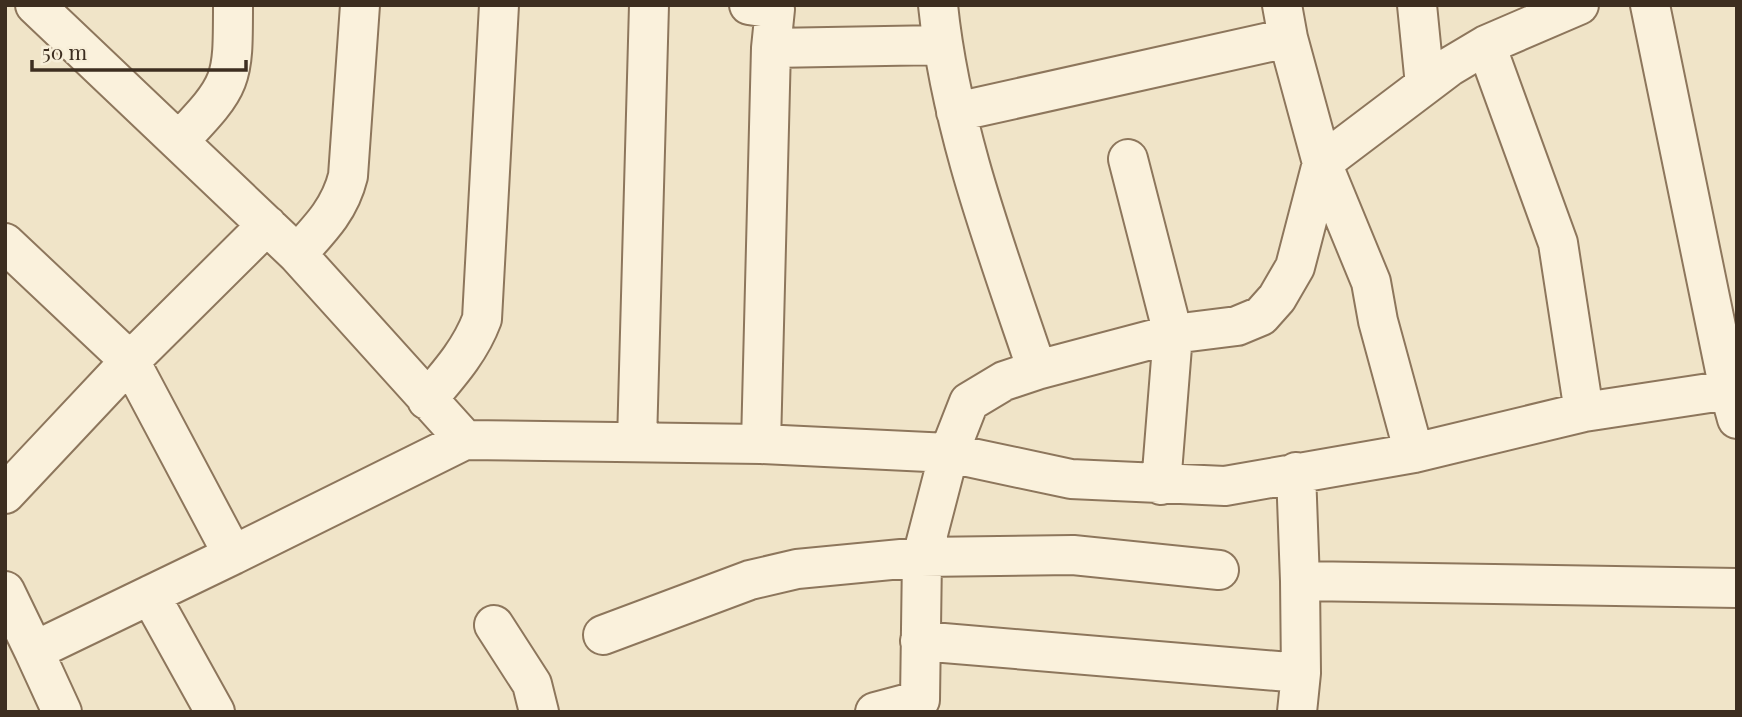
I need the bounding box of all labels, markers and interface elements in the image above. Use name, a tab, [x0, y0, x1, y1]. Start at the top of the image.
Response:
scale bar	[32, 28, 245, 72]
text: 50 m	[42, 37, 88, 65]

